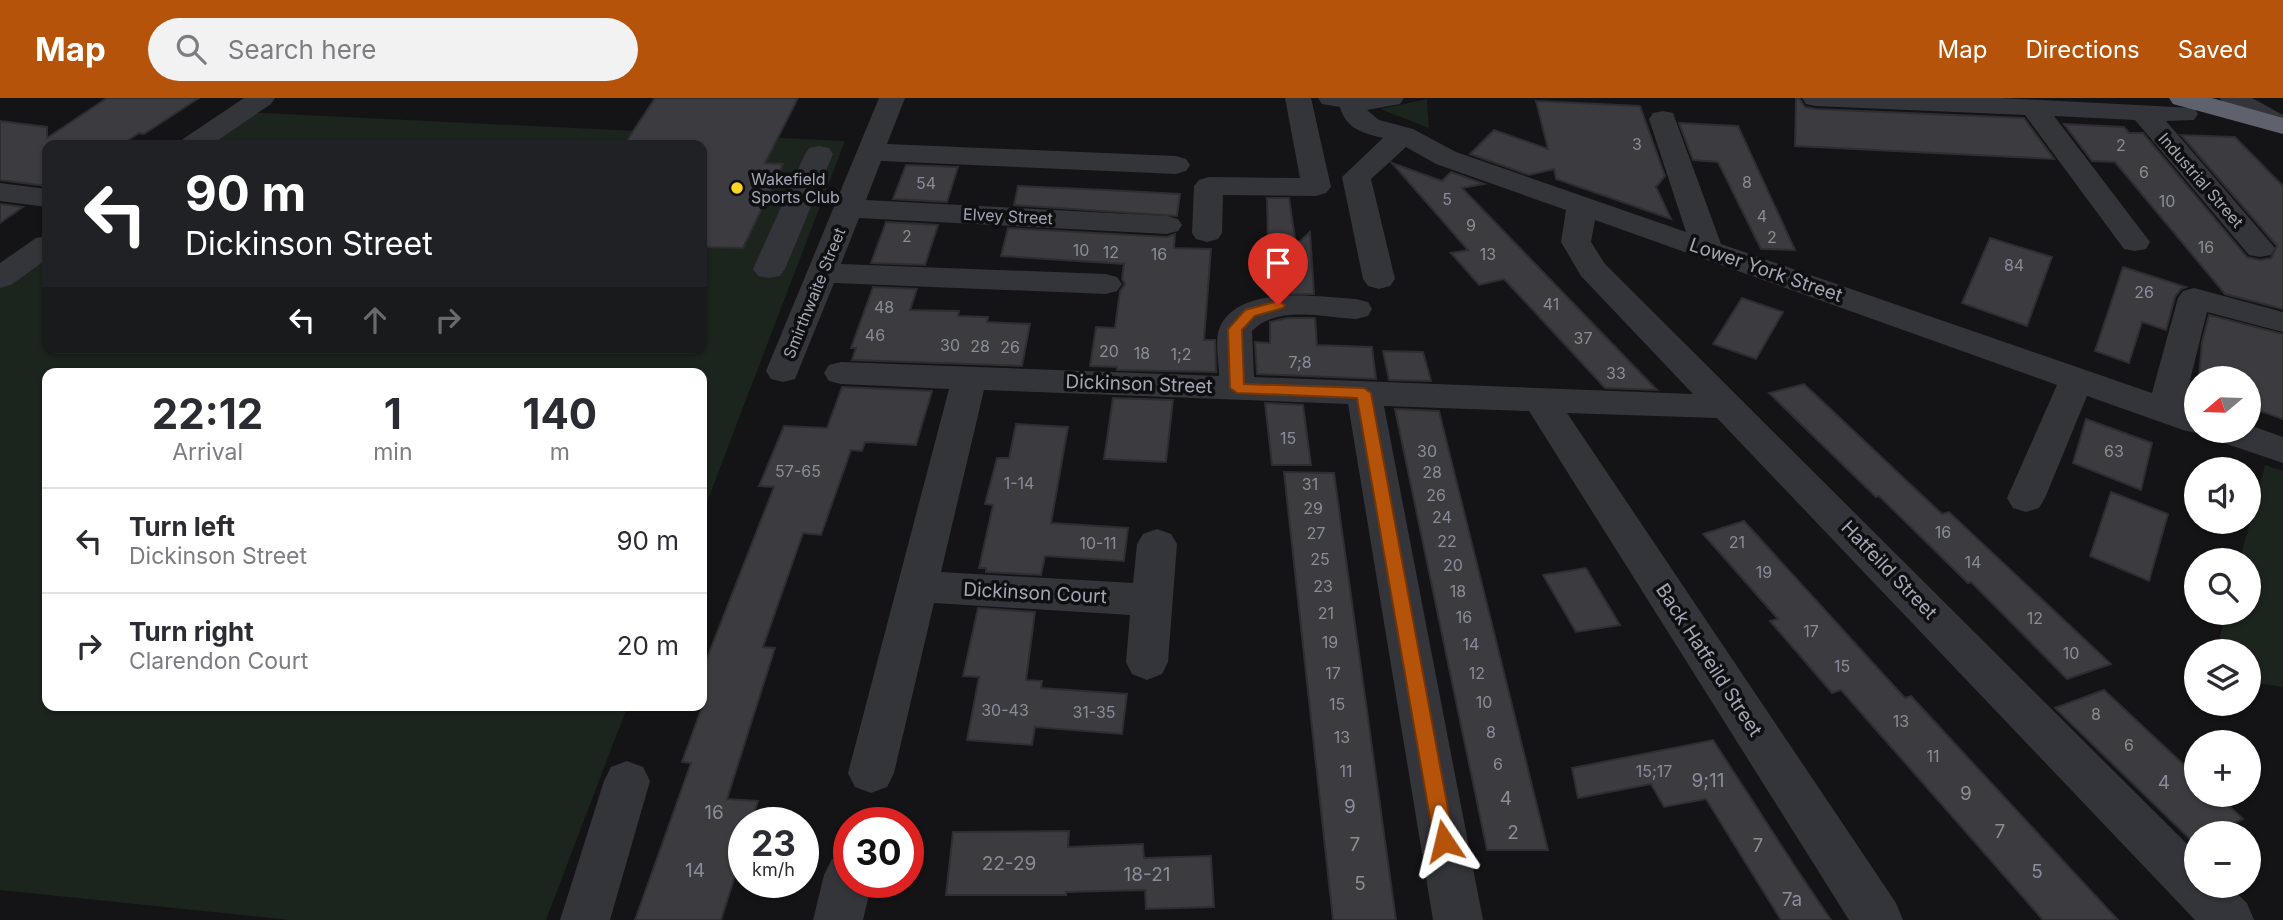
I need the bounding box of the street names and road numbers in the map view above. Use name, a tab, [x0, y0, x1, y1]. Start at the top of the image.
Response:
street label: Industrial Street	[2154, 128, 2248, 232]
street label: Elvey Street	[963, 204, 1053, 228]
street label: Smirthwaite Street	[779, 225, 849, 361]
street label: Lower York Street	[1686, 233, 1846, 307]
street label: Dickinson Street	[1065, 370, 1213, 398]
street label: Hatfeild Street	[1836, 516, 1942, 624]
street label: Dickinson Court	[963, 578, 1107, 608]
street label: Back Hatfeild Street	[1651, 579, 1767, 741]

